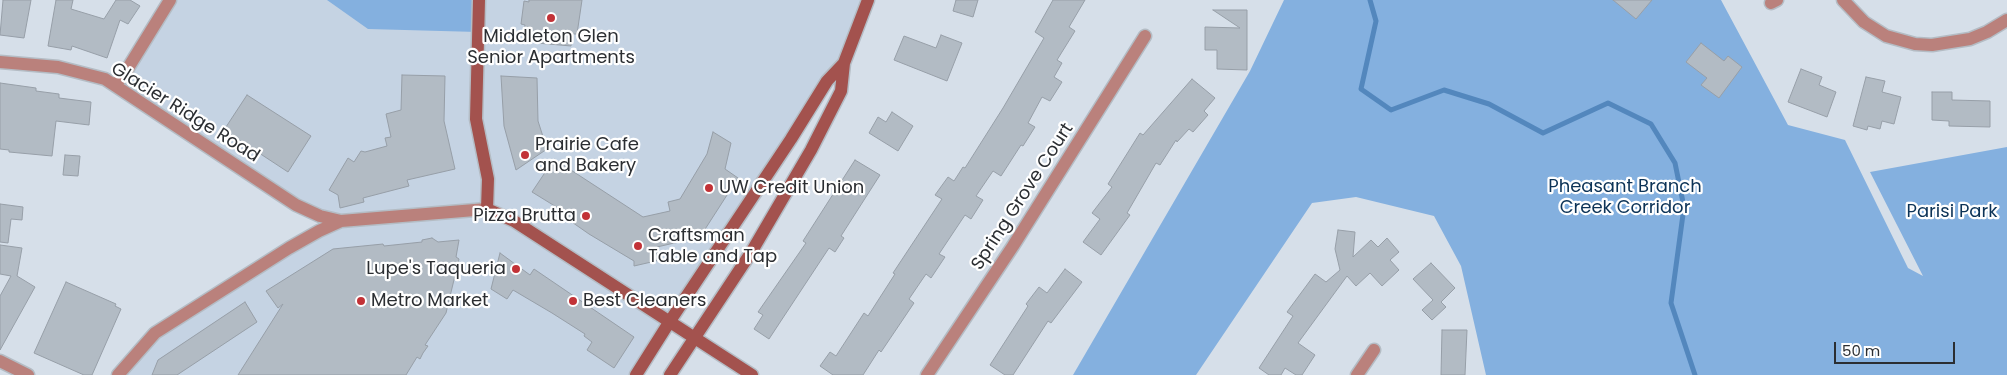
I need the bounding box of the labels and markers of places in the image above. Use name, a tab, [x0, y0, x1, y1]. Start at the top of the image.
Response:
marker: Middleton Glen Senior Apartments	[545, 12, 557, 24]
place label: Middleton Glen Senior Apartments	[467, 26, 635, 68]
place label: Prairie Cafe and Bakery	[535, 134, 639, 176]
marker: Prairie Cafe and Bakery	[519, 149, 531, 161]
place label: UW Credit Union	[719, 177, 864, 199]
marker: UW Credit Union	[703, 182, 715, 194]
place label: Pizza Brutta	[473, 205, 576, 227]
marker: Pizza Brutta	[580, 210, 592, 222]
place label: Craftsman Table and Tap	[648, 225, 777, 268]
marker: Craftsman Table and Tap	[632, 240, 644, 252]
place label: Lupe's Taqueria	[366, 258, 506, 280]
marker: Lupe's Taqueria	[510, 263, 522, 275]
place label: Metro Market	[371, 290, 489, 312]
place label: Best Cleaners	[583, 290, 706, 312]
marker: Metro Market	[355, 295, 367, 307]
marker: Best Cleaners	[567, 295, 579, 307]

